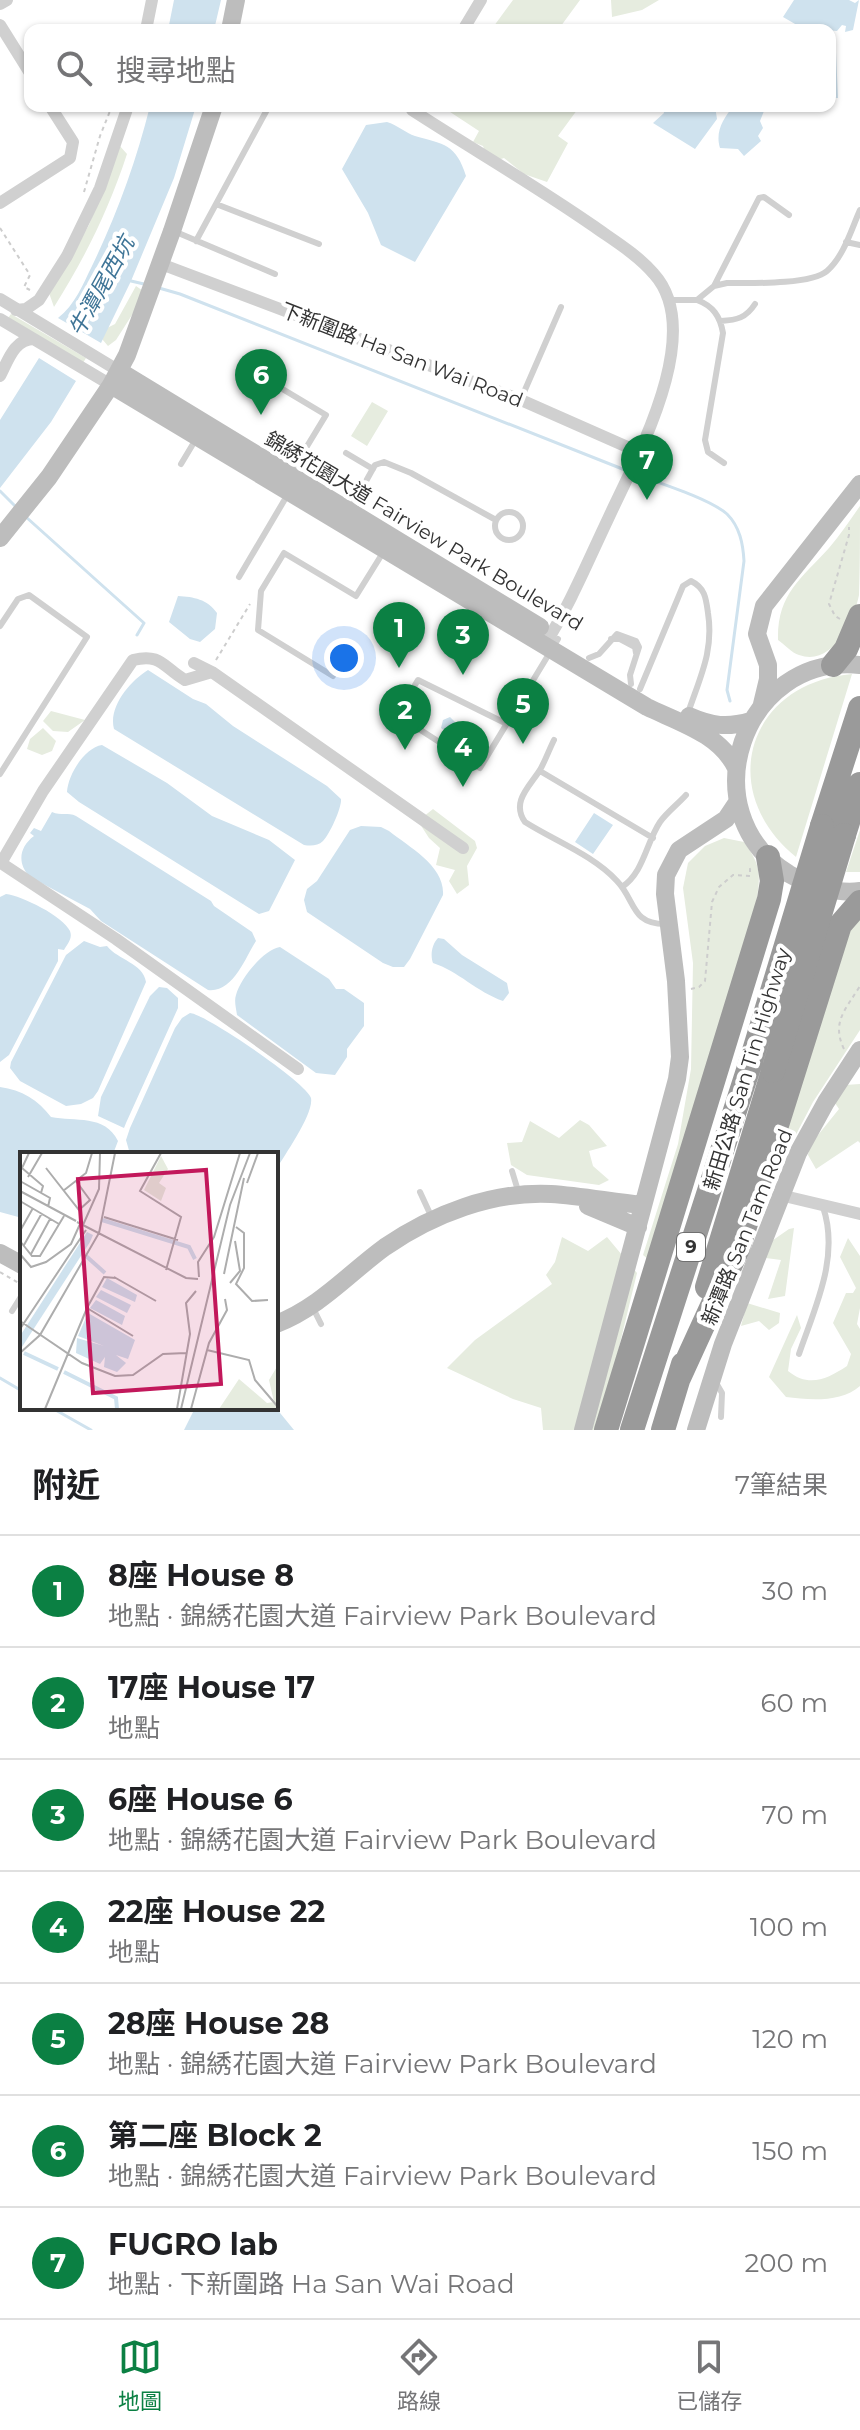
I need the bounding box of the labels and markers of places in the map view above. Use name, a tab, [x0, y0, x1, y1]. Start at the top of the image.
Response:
pin: 6	[235, 349, 287, 415]
pin: 7	[621, 434, 673, 500]
pin: 1	[373, 602, 425, 668]
pin: 3	[437, 609, 489, 675]
pin: 5	[497, 678, 549, 744]
pin: 2	[379, 684, 431, 750]
pin: 4	[437, 721, 489, 787]

